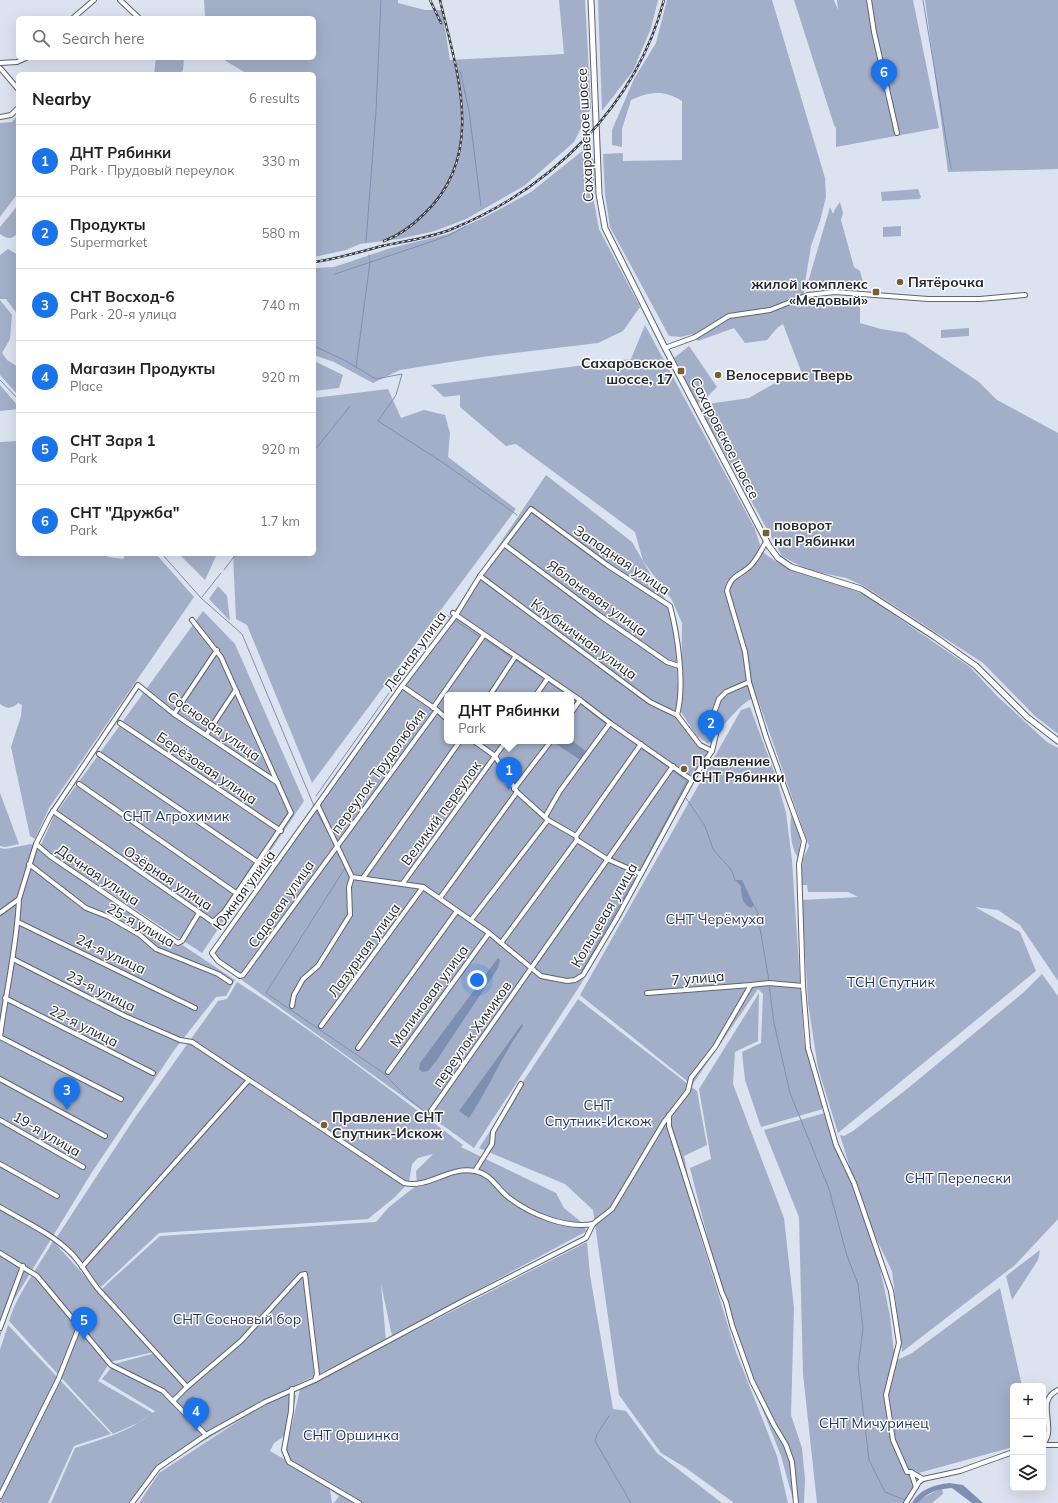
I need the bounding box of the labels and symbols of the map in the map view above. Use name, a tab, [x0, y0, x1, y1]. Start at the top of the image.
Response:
pin: 6	[871, 59, 897, 92]
street label: Сахаровское шоссе	[572, 67, 597, 202]
place label: Пятёрочка	[908, 273, 984, 291]
place label: жилой комплекс «Медовый»	[751, 275, 868, 309]
marker: Пятёрочка	[895, 277, 905, 287]
marker: жилой комплекс «Медовый»	[871, 287, 881, 297]
place label: Сахаровское шоссе, 17	[581, 354, 673, 388]
marker: Сахаровское шоссе, 17	[676, 366, 686, 376]
place label: Велосервис Тверь	[726, 366, 853, 384]
marker: Велосервис Тверь	[713, 370, 723, 380]
street label: Сахаровское шоссе	[687, 374, 764, 502]
place label: поворот на Рябинки	[774, 516, 855, 550]
street label: Западная улица	[570, 521, 674, 599]
marker: поворот на Рябинки	[761, 528, 771, 538]
street label: Яблоневая улица	[544, 556, 650, 640]
street label: Клубничная улица	[527, 594, 641, 684]
street label: Лесная улица	[380, 607, 450, 695]
street label: Сосновая улица	[164, 687, 264, 765]
street label: переулок Трудолюбия	[327, 705, 429, 837]
pin: 2	[698, 710, 724, 743]
street label: Берёзовая улица	[153, 728, 261, 808]
place label: Правление СНТ Рябинки	[692, 752, 785, 786]
street label: Великий переулок	[397, 757, 485, 869]
pin: 1	[496, 757, 522, 790]
marker: Правление СНТ Рябинки	[679, 764, 689, 774]
park label: СНТ Агрохимик	[123, 807, 230, 825]
street label: Дачная улица	[53, 841, 143, 909]
street label: Озёрная улица	[120, 842, 216, 914]
street label: Южная улица	[209, 846, 279, 934]
street label: Садовая улица	[244, 857, 318, 951]
street label: Кольцевая улица	[567, 859, 641, 971]
street label: 25-я улица	[104, 899, 178, 951]
street label: Лазурная улица	[324, 900, 404, 1000]
park label: СНТ Черёмуха	[665, 910, 765, 928]
street label: 24-я улица	[73, 930, 149, 978]
street label: Малиновая улица	[386, 941, 472, 1051]
street label: 23-я улица	[63, 966, 139, 1016]
street label: 7 улица	[671, 967, 725, 989]
your location	[467, 970, 487, 990]
park label: ТСН Спутник	[847, 973, 935, 991]
street label: переулок Химиков	[429, 977, 516, 1091]
street label: 22-я улица	[47, 1001, 121, 1051]
pin: 3	[54, 1077, 80, 1110]
park label: СНТ Спутник-Искож	[545, 1096, 652, 1130]
street label: 19-я улица	[10, 1107, 84, 1161]
place label: Правление СНТ Спутник-Искож	[332, 1108, 443, 1142]
marker: Правление СНТ Спутник-Искож	[319, 1120, 329, 1130]
park label: СНТ Перелески	[905, 1169, 1011, 1187]
pin: 5	[71, 1307, 97, 1340]
park label: СНТ Сосновый бор	[173, 1310, 301, 1328]
pin: 4	[183, 1398, 209, 1431]
park label: СНТ Мичуринец	[819, 1414, 929, 1432]
park label: СНТ Оршинка	[303, 1426, 399, 1444]

